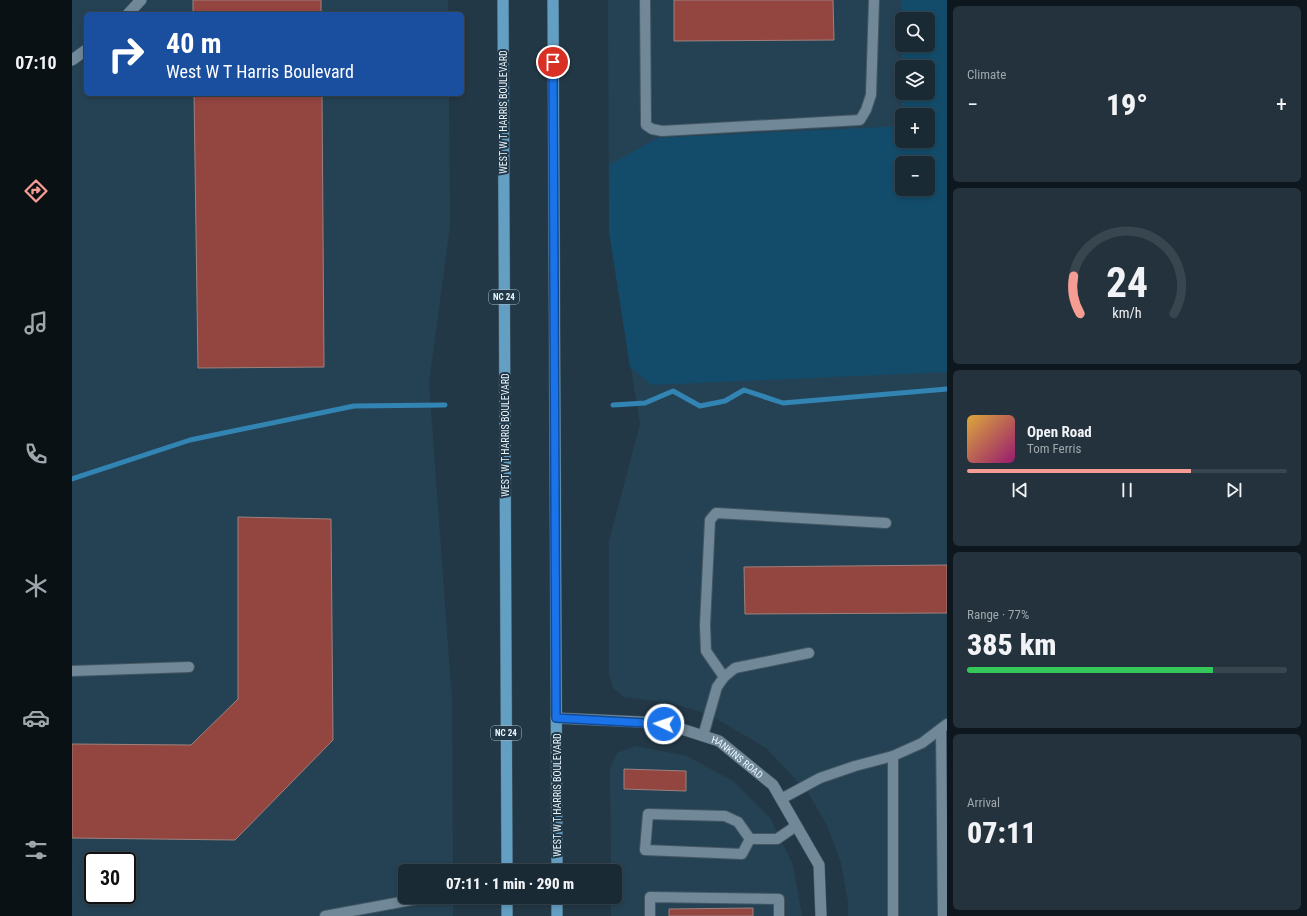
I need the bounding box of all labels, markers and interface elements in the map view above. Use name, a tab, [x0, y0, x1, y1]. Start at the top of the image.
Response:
map controls	[895, 12, 935, 196]
button: search	[895, 12, 935, 52]
text: 40 m	[166, 27, 222, 60]
icon: right	[100, 28, 152, 80]
pin	[536, 45, 570, 79]
street label: WEST W T HARRIS BOULEVARD	[498, 50, 509, 174]
icon: arrive	[542, 51, 564, 73]
text: 07:10	[15, 52, 57, 73]
button: layers	[895, 60, 935, 100]
text: West W T Harris Boulevard	[166, 61, 354, 82]
text: Climate	[967, 67, 1006, 82]
text: 19°	[1106, 87, 1148, 122]
text: −	[967, 92, 978, 117]
text: +	[1276, 92, 1287, 117]
button: +	[895, 108, 935, 148]
button: −	[895, 156, 935, 196]
icon: directions	[22, 177, 50, 205]
text: 24	[1106, 258, 1148, 307]
road number: NC 24	[489, 290, 519, 304]
text: km/h	[1112, 305, 1142, 321]
icon: music	[22, 309, 50, 337]
street label: WEST W T HARRIS BOULEVARD	[500, 373, 511, 497]
text: Open Road	[1027, 423, 1092, 441]
icon: phone	[22, 440, 50, 468]
text: Tom Ferris	[1027, 441, 1081, 456]
icon: previous	[1009, 479, 1031, 501]
icon: pause	[1116, 479, 1138, 501]
icon: next	[1223, 479, 1245, 501]
icon: climate	[22, 572, 50, 600]
text: Range · 77%	[967, 607, 1029, 622]
text: 385 km	[967, 627, 1056, 662]
position arrow	[643, 703, 685, 745]
icon: car	[22, 704, 50, 732]
road number: NC 24	[491, 726, 521, 740]
street label: WEST W T HARRIS BOULEVARD	[552, 733, 563, 857]
street label: HANKINS ROAD	[710, 734, 765, 781]
text: Arrival	[967, 795, 1000, 810]
text: 07:11	[967, 815, 1036, 850]
icon: filters	[22, 836, 50, 864]
speed limit sign: 30	[84, 852, 136, 904]
text: 07:11 · 1 min · 290 m	[446, 875, 574, 893]

